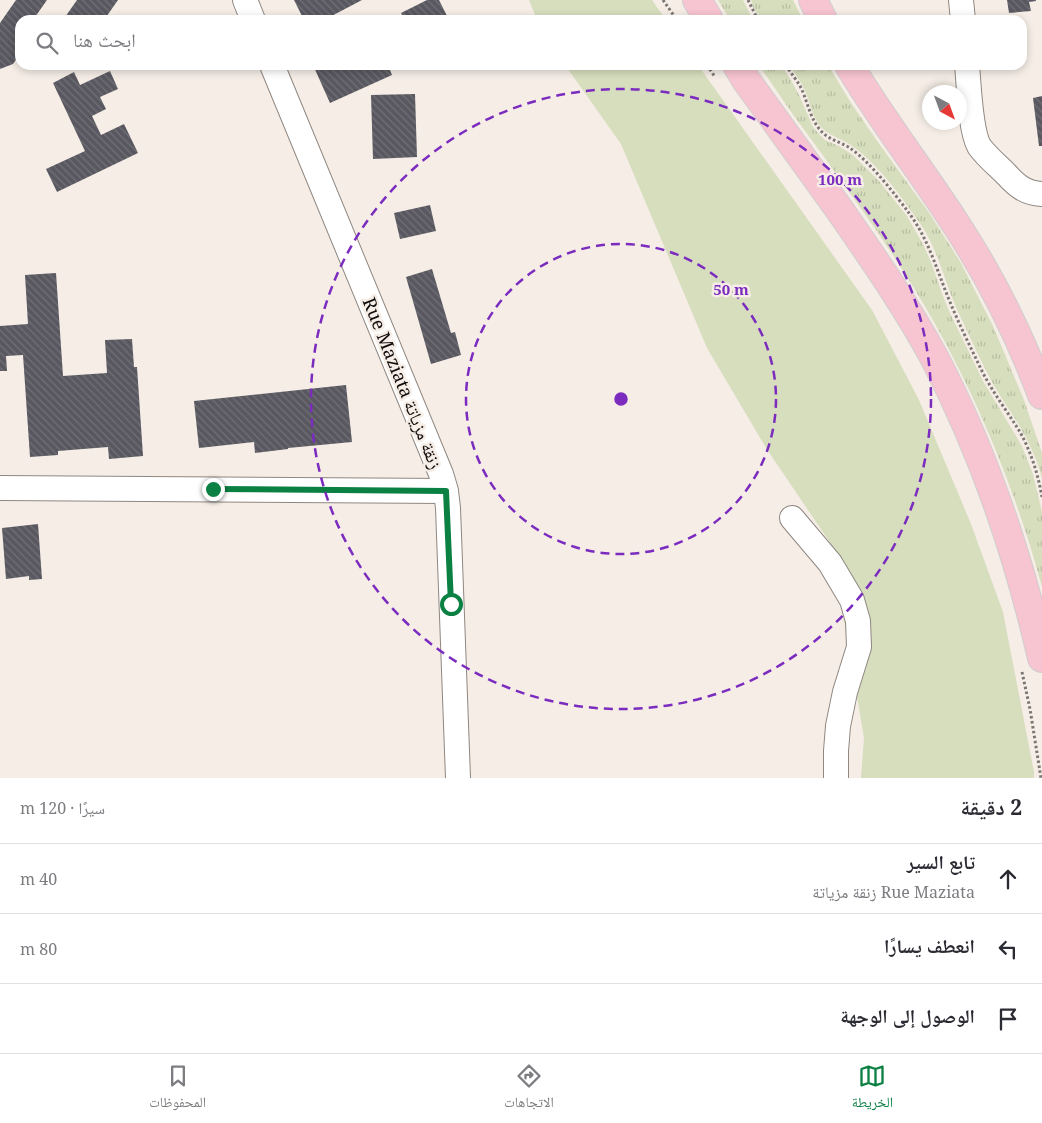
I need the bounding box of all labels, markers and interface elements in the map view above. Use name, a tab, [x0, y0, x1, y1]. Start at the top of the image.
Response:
search box	[15, 15, 1027, 70]
text: ابحث هنا	[73, 27, 136, 53]
icon: search	[33, 29, 61, 57]
north arrow	[922, 85, 967, 130]
text: 100 m	[818, 169, 862, 189]
text: 50 m	[713, 279, 749, 299]
street label: Rue Maziata زنقة مزياتة	[358, 294, 448, 472]
centre of rings	[612, 390, 630, 408]
route end	[202, 478, 225, 501]
route start	[440, 593, 463, 616]
text: 2 دقيقة	[961, 793, 1022, 821]
text: سيرًا · 120 m	[20, 797, 105, 819]
text: تابع السير	[907, 849, 975, 875]
icon: ahead	[994, 865, 1022, 893]
text: 40 m	[20, 868, 57, 890]
text: Rue Maziata زنقة مزياتة	[812, 881, 975, 903]
text: انعطف يسارًا	[884, 933, 975, 959]
icon: left	[994, 935, 1022, 963]
text: 80 m	[20, 938, 57, 960]
text: الوصول إلى الوجهة	[840, 1003, 975, 1029]
icon: arrive	[994, 1005, 1022, 1033]
tab: المحفوظات	[149, 1062, 206, 1116]
tab: الاتجاهات	[504, 1062, 554, 1116]
tab: الخريطة	[852, 1062, 893, 1116]

